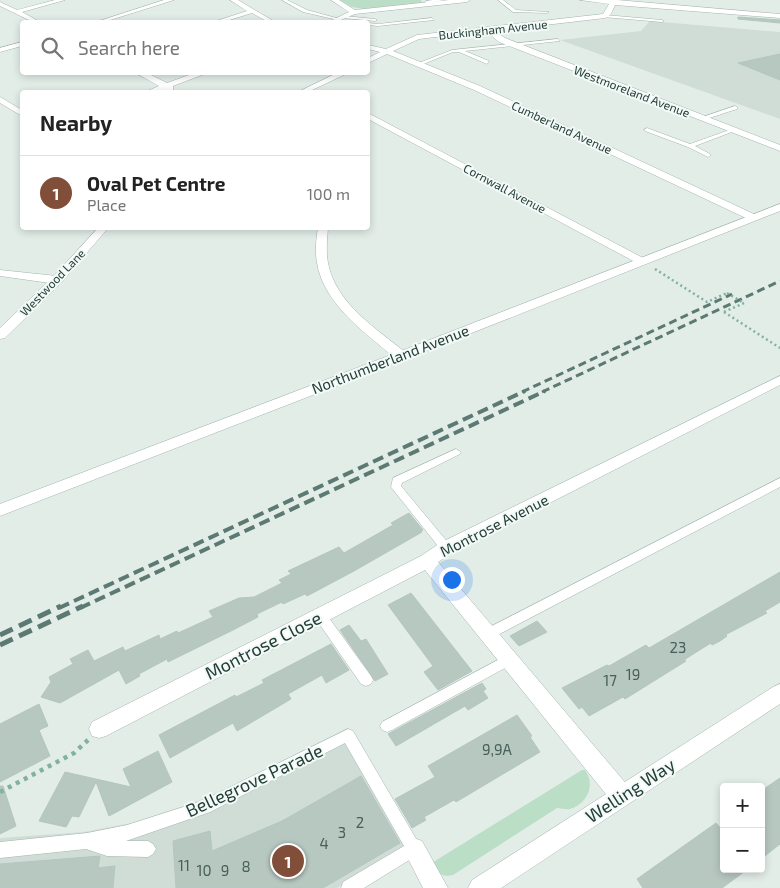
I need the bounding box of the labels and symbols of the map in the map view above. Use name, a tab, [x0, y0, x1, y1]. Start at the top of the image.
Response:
street label: Buckingham Avenue	[438, 16, 548, 42]
street label: Westmoreland Avenue	[572, 62, 692, 120]
street label: Cumberland Avenue	[510, 98, 614, 156]
street label: Cornwall Avenue	[461, 160, 549, 216]
street label: Westwood Lane	[17, 246, 87, 318]
street label: Northumberland Avenue	[309, 321, 471, 397]
street label: Montrose Avenue	[437, 490, 551, 560]
your location	[439, 567, 465, 593]
street label: Montrose Close	[201, 606, 325, 684]
house number: 23	[670, 638, 686, 656]
house number: 19	[626, 665, 640, 683]
house number: 17	[603, 671, 617, 689]
street label: Bellegrove Parade	[182, 739, 326, 821]
house number: 9,9A	[482, 740, 513, 758]
street label: Welling Way	[581, 753, 679, 827]
house number: 2	[356, 813, 364, 831]
house number: 3	[338, 823, 346, 841]
house number: 4	[319, 834, 329, 852]
pin: 1	[272, 842, 304, 880]
house number: 11	[178, 856, 190, 874]
house number: 8	[241, 857, 251, 875]
house number: 10	[196, 861, 212, 879]
house number: 9	[221, 861, 229, 879]

